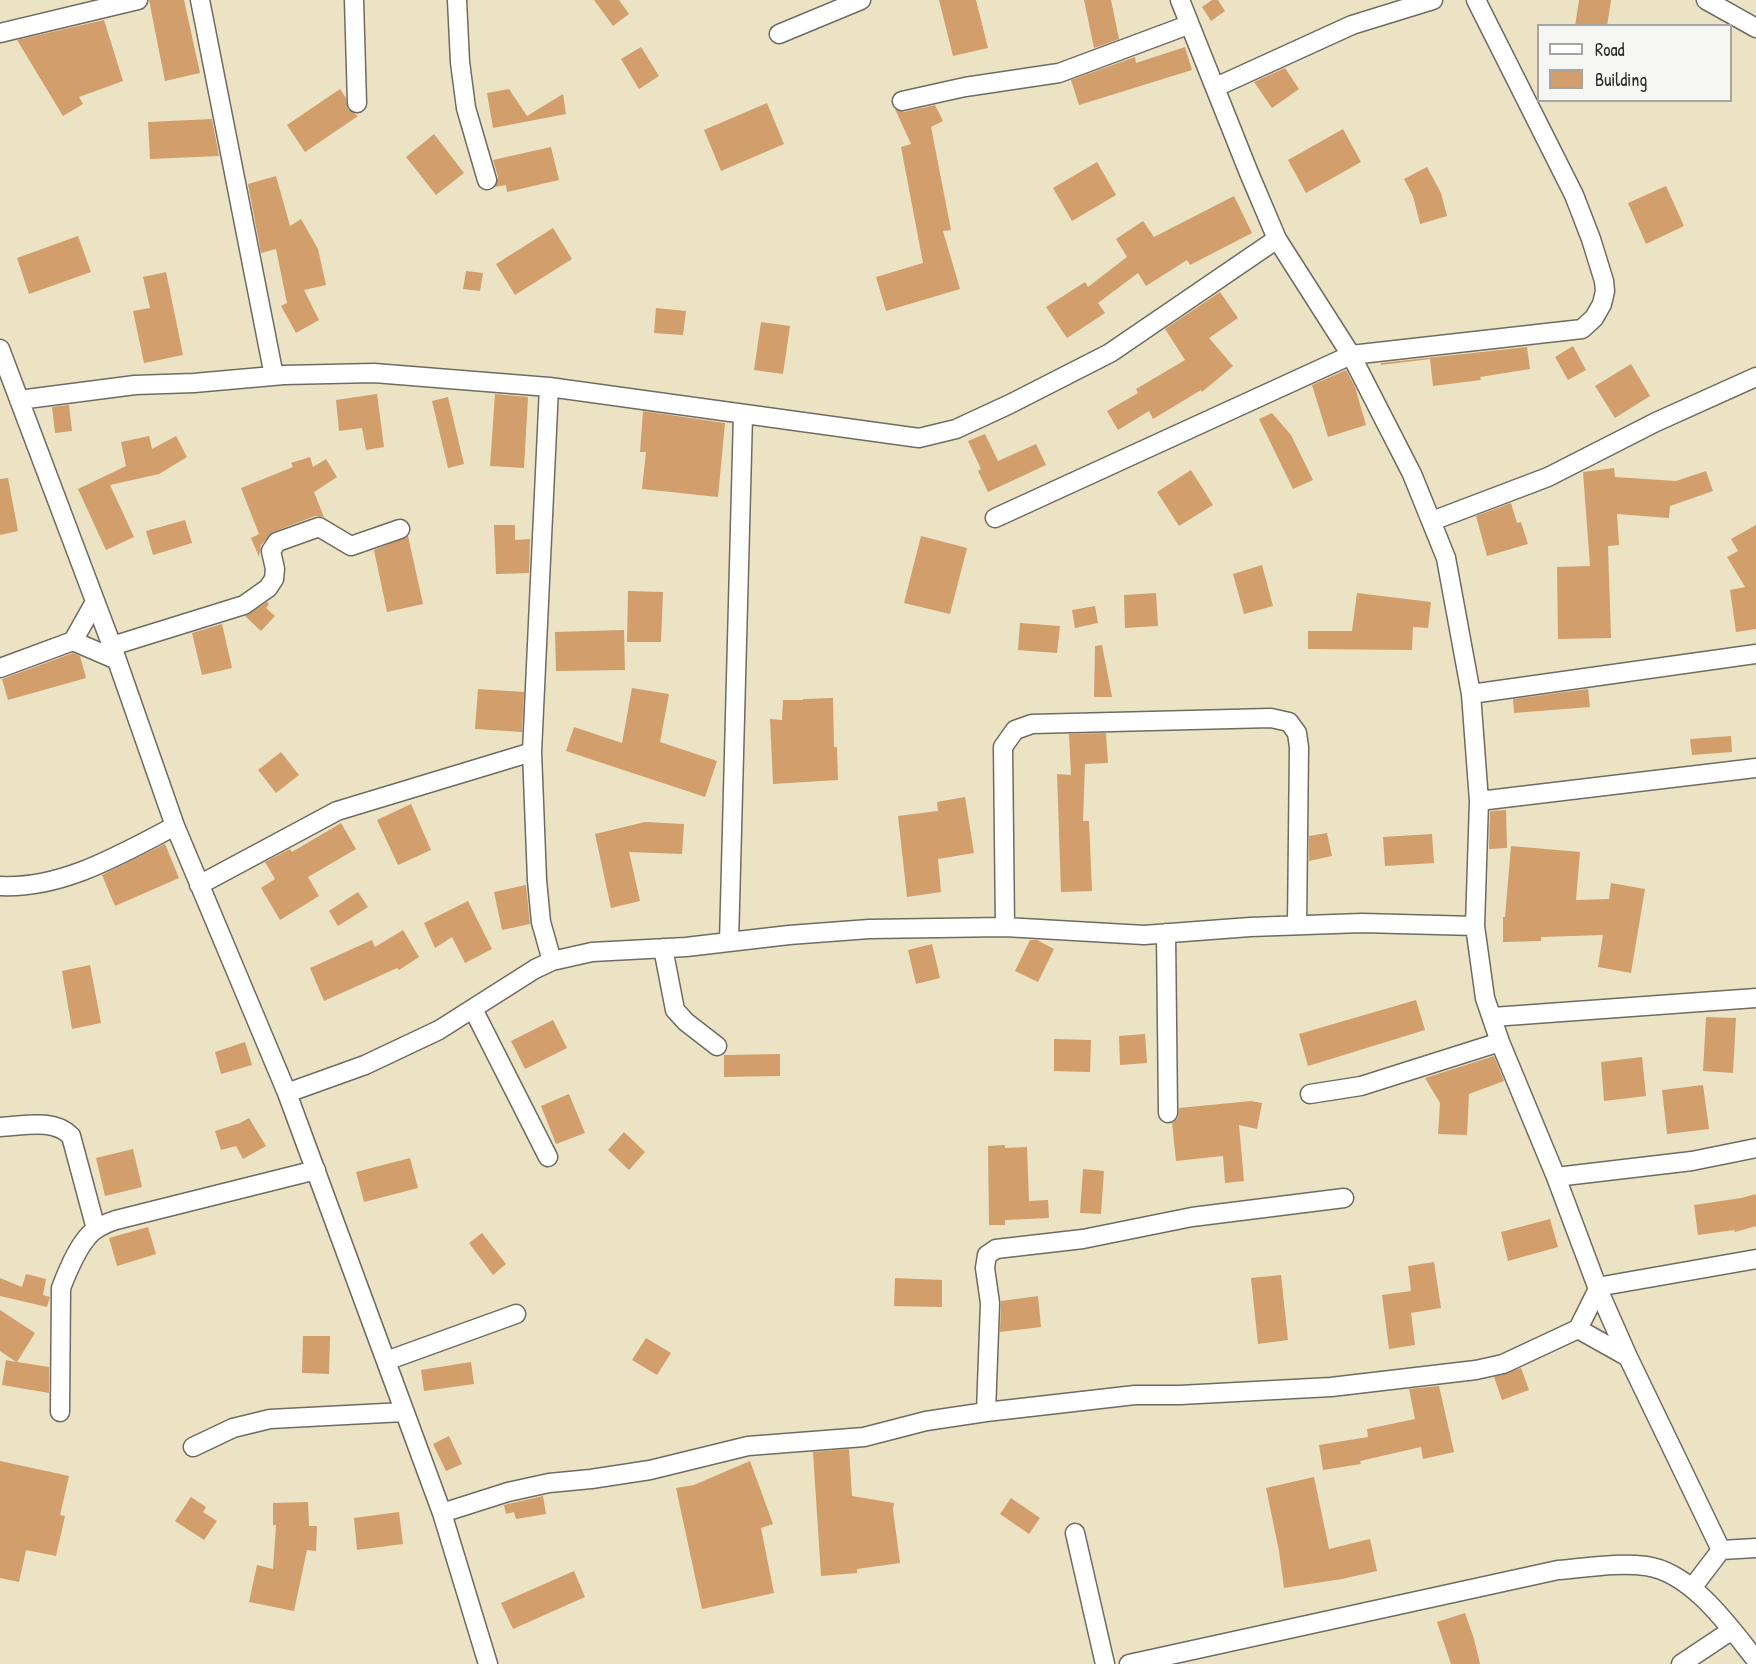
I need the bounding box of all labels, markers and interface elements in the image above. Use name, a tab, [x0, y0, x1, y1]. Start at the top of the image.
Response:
legend	[1537, 24, 1732, 102]
text: Road	[1595, 37, 1625, 62]
text: Building	[1595, 67, 1647, 92]

